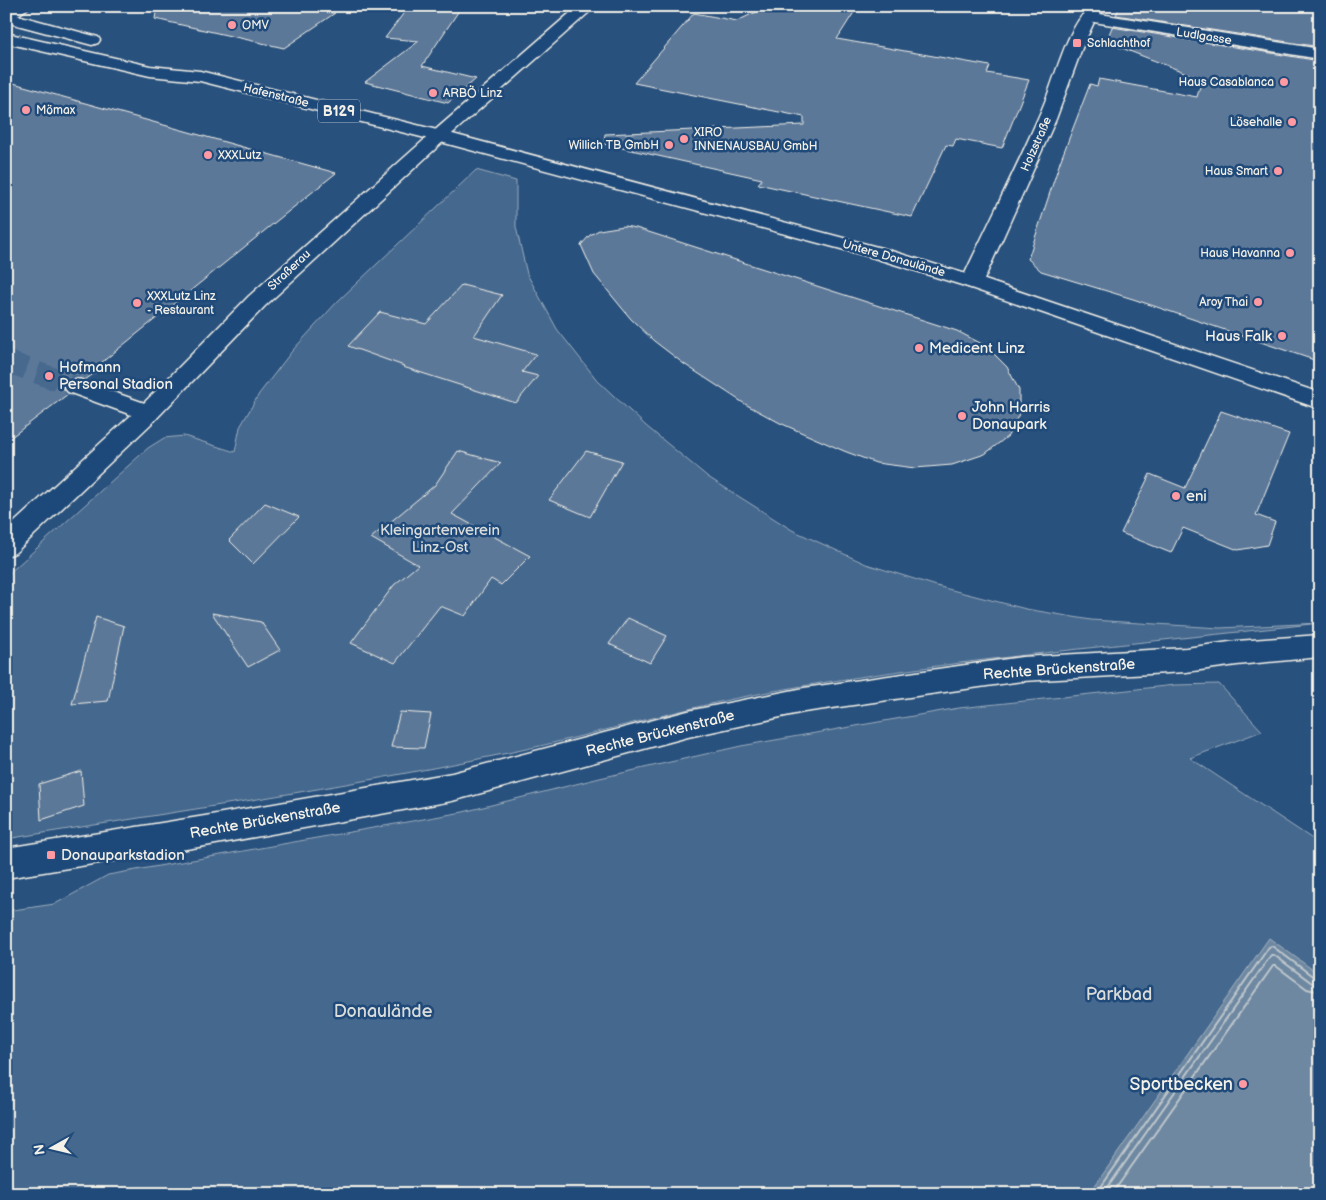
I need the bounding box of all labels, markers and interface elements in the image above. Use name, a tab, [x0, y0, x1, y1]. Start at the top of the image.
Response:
place label: OMV	[242, 18, 270, 33]
marker: OMV	[226, 19, 238, 31]
street label: Ludlgasse	[1175, 25, 1233, 48]
place label: Schlachthof	[1087, 36, 1151, 51]
marker: Schlachthof	[1071, 37, 1083, 49]
place label: Haus Casablanca	[1178, 75, 1274, 90]
marker: Haus Casablanca	[1278, 76, 1290, 88]
street label: Hafenstraße	[242, 80, 310, 111]
place label: ARBÖ Linz	[443, 85, 502, 101]
marker: ARBÖ Linz	[427, 87, 439, 99]
road number: B129	[318, 100, 360, 122]
place label: Mömax	[36, 103, 76, 118]
marker: Mömax	[20, 104, 32, 116]
street label: Holzstraße	[1018, 115, 1055, 174]
place label: Lösehalle	[1230, 115, 1282, 130]
marker: Lösehalle	[1286, 116, 1298, 128]
place label: XIRO INNENAUSBAU GmbH	[693, 125, 818, 154]
marker: XIRO INNENAUSBAU GmbH	[678, 133, 690, 145]
place label: Willich TB GmbH	[569, 138, 659, 153]
marker: Willich TB GmbH	[663, 139, 675, 151]
place label: XXXLutz	[217, 148, 262, 163]
marker: XXXLutz	[202, 149, 214, 161]
place label: Haus Smart	[1205, 164, 1268, 179]
marker: Haus Smart	[1272, 165, 1284, 177]
street label: Untere Donaulände	[841, 237, 947, 280]
place label: Haus Havanna	[1200, 246, 1280, 261]
street label: Straßerau	[265, 247, 314, 294]
marker: Haus Havanna	[1284, 247, 1296, 259]
place label: XXXLutz Linz - Restaurant	[146, 289, 216, 318]
place label: Aroy Thai	[1199, 295, 1248, 310]
marker: Aroy Thai	[1252, 296, 1264, 308]
marker: XXXLutz Linz - Restaurant	[131, 297, 143, 309]
place label: Haus Falk	[1205, 327, 1273, 346]
marker: Haus Falk	[1276, 330, 1288, 342]
place label: Medicent Linz	[929, 339, 1026, 358]
marker: Medicent Linz	[913, 342, 925, 354]
place label: Hofmann Personal Stadion	[59, 358, 173, 394]
marker: Hofmann Personal Stadion	[43, 370, 55, 382]
place label: John Harris Donaupark	[972, 398, 1051, 434]
marker: John Harris Donaupark	[956, 410, 968, 422]
place label: eni	[1186, 487, 1207, 506]
marker: eni	[1170, 490, 1182, 502]
park label: Kleingartenverein Linz-Ost	[380, 521, 500, 557]
street label: Rechte Brückenstraße	[982, 655, 1136, 684]
street label: Rechte Brückenstraße	[584, 706, 736, 761]
street label: Rechte Brückenstraße	[188, 798, 342, 843]
place label: Donauparkstadion	[61, 846, 185, 865]
marker: Donauparkstadion	[45, 849, 57, 861]
park label: Parkbad	[1086, 984, 1152, 1005]
park label: Donaulände	[334, 1001, 433, 1022]
place label: Sportbecken	[1130, 1074, 1233, 1095]
marker: Sportbecken	[1237, 1078, 1249, 1090]
north arrow	[28, 1122, 78, 1172]
text: N	[30, 1143, 49, 1156]

